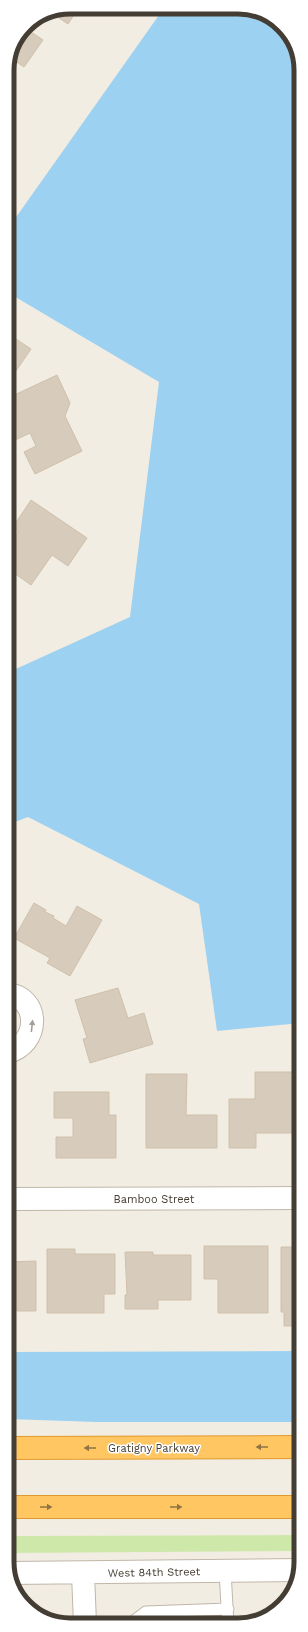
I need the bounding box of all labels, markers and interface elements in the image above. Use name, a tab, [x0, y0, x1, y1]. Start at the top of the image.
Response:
one-way arrow	[28, 1020, 35, 1032]
street label: Bamboo Street	[114, 1193, 195, 1206]
street label: Gratigny Parkway	[108, 1442, 200, 1455]
one-way arrow	[256, 1444, 268, 1451]
one-way arrow	[83, 1445, 96, 1451]
one-way arrow	[40, 1504, 53, 1510]
one-way arrow	[170, 1504, 183, 1510]
street label: West 84th Street	[108, 1565, 201, 1580]

